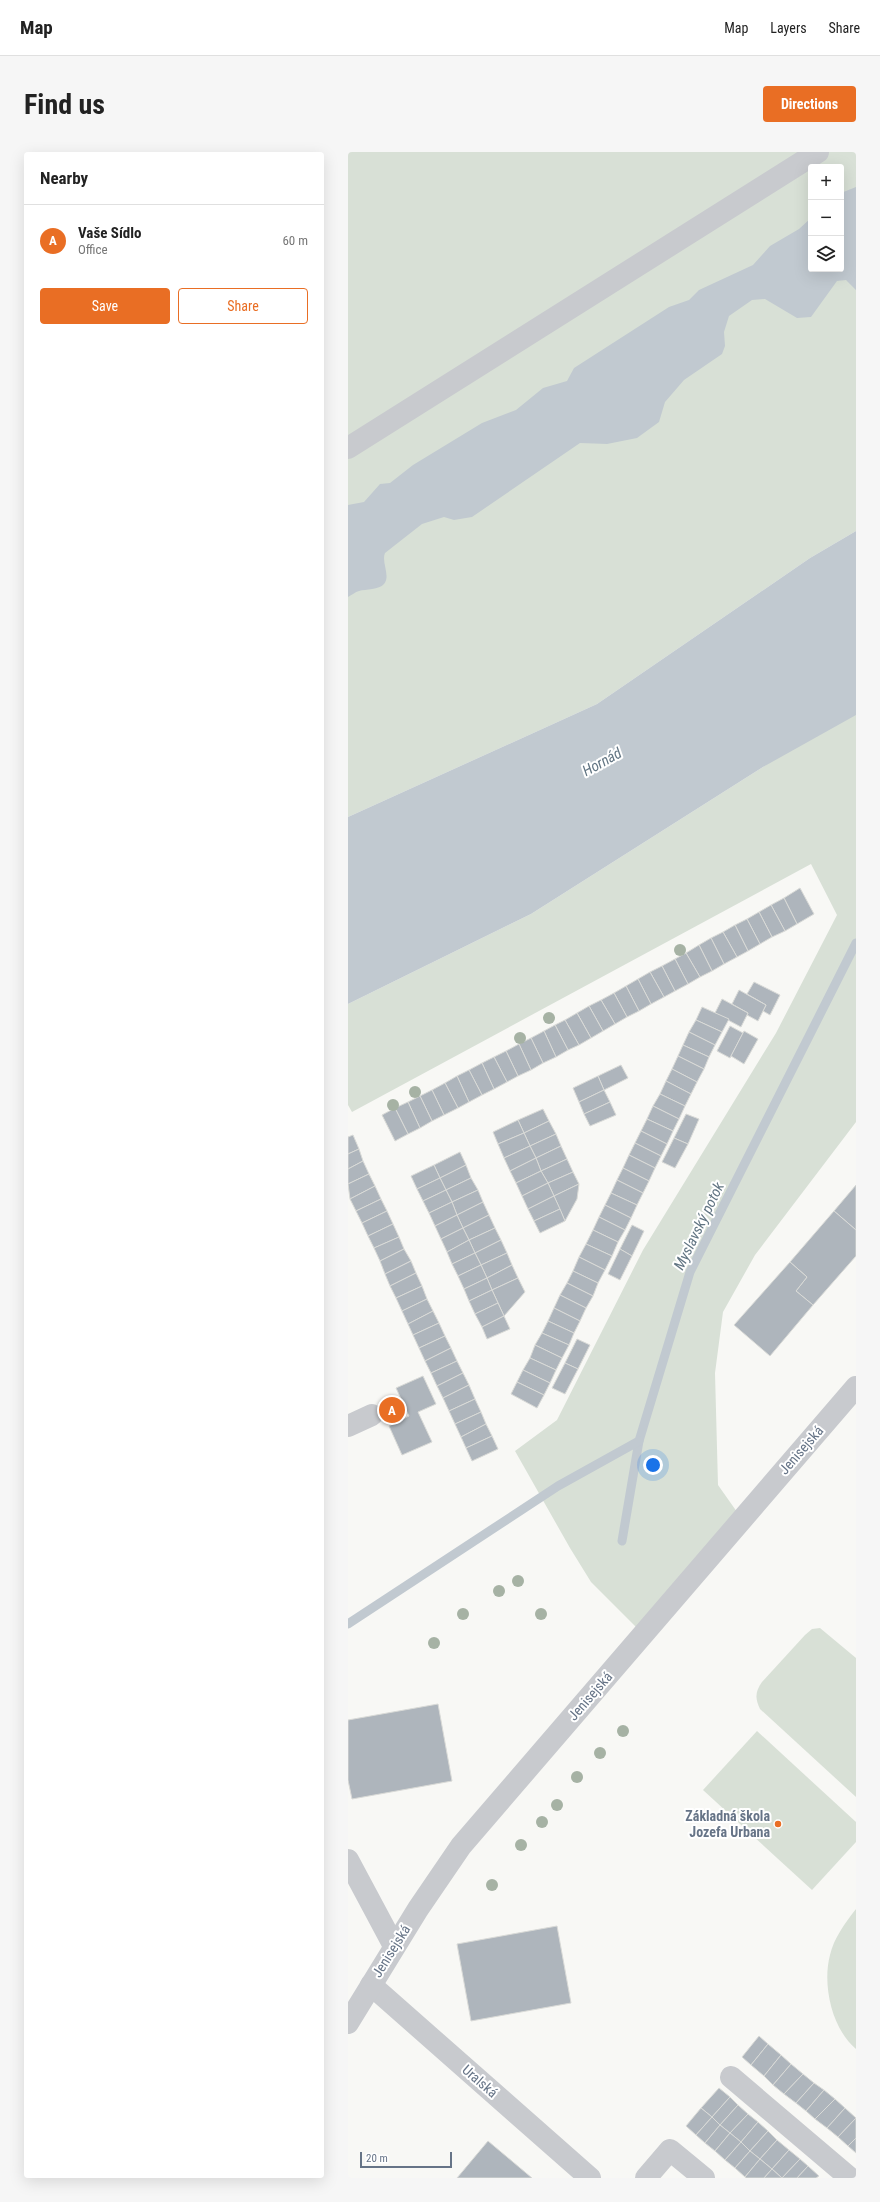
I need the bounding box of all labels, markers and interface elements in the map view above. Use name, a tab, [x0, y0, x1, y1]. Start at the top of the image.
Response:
text: Map	[20, 16, 53, 39]
text: Map	[724, 20, 748, 36]
text: Layers	[770, 20, 807, 36]
text: Share	[829, 20, 860, 36]
button: Directions	[763, 86, 856, 122]
text: Find us	[24, 88, 105, 121]
map controls	[808, 164, 844, 272]
button: +	[808, 164, 844, 200]
text: Nearby	[40, 168, 88, 188]
button: −	[808, 200, 844, 236]
text: Vaše Sídlo	[78, 224, 142, 242]
text: A	[49, 233, 57, 248]
text: 60 m	[282, 233, 308, 248]
button: layers	[808, 236, 844, 272]
text: Office	[78, 242, 108, 257]
button: Save	[40, 288, 170, 324]
button: Share	[178, 288, 308, 324]
water label: Hornád	[579, 744, 625, 780]
water label: Myslavský potok	[670, 1179, 728, 1273]
pin: A	[379, 1395, 405, 1425]
street label: Jenisejská	[776, 1423, 826, 1477]
your location	[643, 1455, 663, 1475]
street label: Jenisejská	[565, 1669, 615, 1723]
place label: Základná škola Jozefa Urbana	[685, 1808, 770, 1840]
marker: Základná škola Jozefa Urbana	[773, 1819, 783, 1829]
street label: Jenisejská	[369, 1922, 413, 1980]
street label: Uralská	[459, 2061, 501, 2101]
scale bar	[360, 2150, 452, 2169]
text: 20 m	[366, 2152, 388, 2165]

